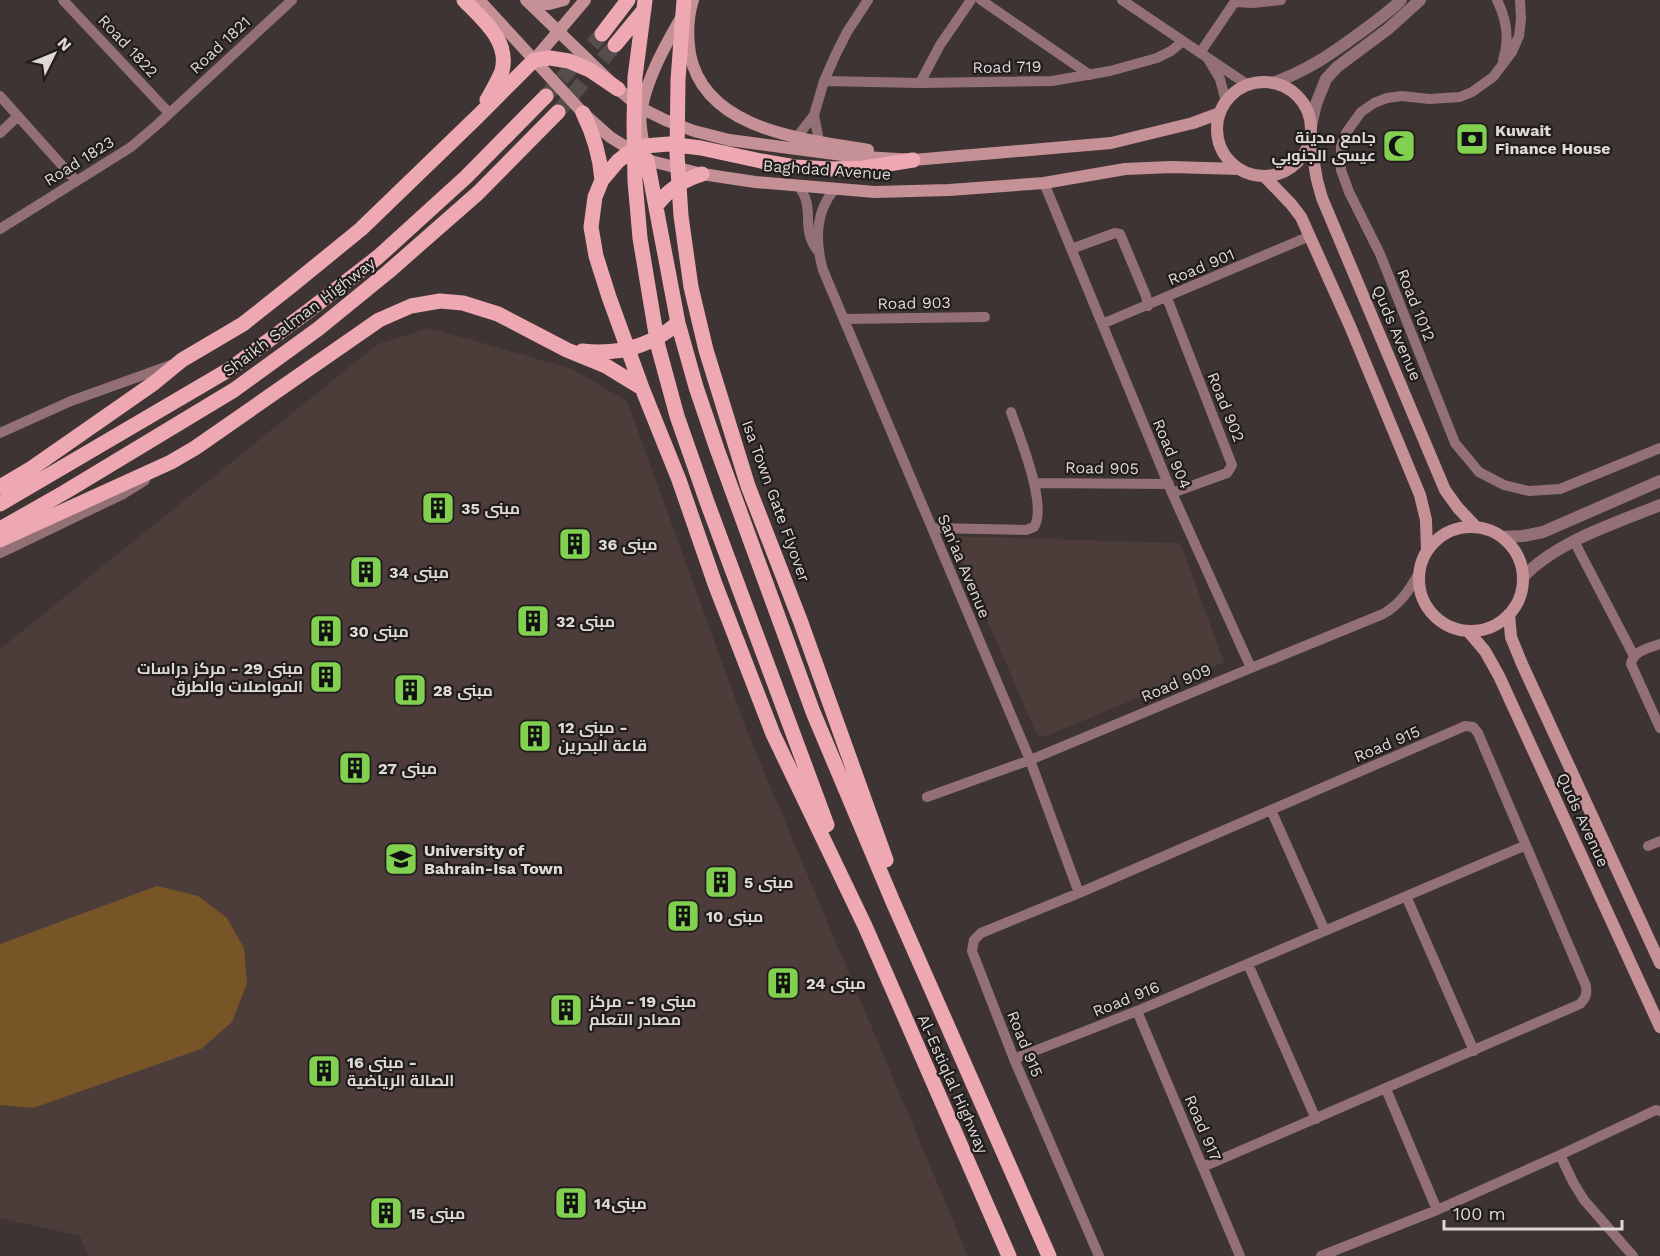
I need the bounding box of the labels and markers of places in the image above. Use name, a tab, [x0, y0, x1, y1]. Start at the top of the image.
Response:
bank icon: Kuwait Finance House	[1454, 121, 1490, 157]
place label: Kuwait Finance House	[1495, 121, 1611, 158]
place label: جامع مدينة عيسى الجنوبي	[1271, 128, 1376, 168]
mosque icon: جامع مدينة عيسى الجنوبي	[1381, 128, 1417, 164]
building icon: مبنى 35	[420, 490, 456, 526]
place label: مبنى 35	[461, 499, 520, 518]
building icon: مبنى 36	[557, 526, 593, 562]
place label: مبنى 36	[598, 535, 658, 554]
building icon: مبنى 34	[348, 554, 384, 590]
place label: مبنى 34	[389, 563, 449, 582]
building icon: مبنى 32	[515, 603, 551, 639]
place label: مبنى 32	[556, 612, 615, 631]
building icon: مبنى 30	[308, 613, 344, 649]
place label: مبنى 30	[349, 622, 409, 641]
place label: مبنى 29 - مركز دراسات المواصلات والطرق	[137, 659, 303, 696]
building icon: مبنى 29 - مركز دراسات المواصلات والطرق	[308, 659, 344, 695]
building icon: مبنى 28	[392, 672, 428, 708]
place label: مبنى 28	[433, 681, 493, 700]
building icon: مبنى 12 - قاعة البحرين	[517, 718, 553, 754]
place label: مبنى 12 - قاعة البحرين	[558, 718, 647, 755]
building icon: مبنى 27	[337, 750, 373, 786]
place label: مبنى 27	[378, 759, 437, 778]
school or university icon: University of Bahrain-Isa Town	[383, 841, 419, 877]
place label: University of Bahrain-Isa Town	[424, 841, 563, 878]
building icon: مبنى 5	[703, 864, 739, 900]
place label: مبنى 5	[744, 873, 793, 892]
building icon: مبنى 10	[665, 898, 701, 934]
place label: مبنى 10	[706, 907, 763, 926]
building icon: مبنى 24	[765, 965, 801, 1001]
place label: مبنى 24	[806, 974, 866, 993]
building icon: مبنى 19 - مركز مصادر التعلم	[548, 992, 584, 1028]
place label: مبنى 19 - مركز مصادر التعلم	[588, 992, 696, 1031]
building icon: مبنى 16 - الصالة الرياضية	[306, 1053, 342, 1089]
place label: مبنى 16 - الصالة الرياضية	[347, 1053, 454, 1090]
building icon: مبنى14	[553, 1185, 589, 1221]
place label: مبنى14	[594, 1194, 647, 1213]
building icon: مبنى 15	[368, 1195, 404, 1231]
place label: مبنى 15	[409, 1204, 465, 1223]

